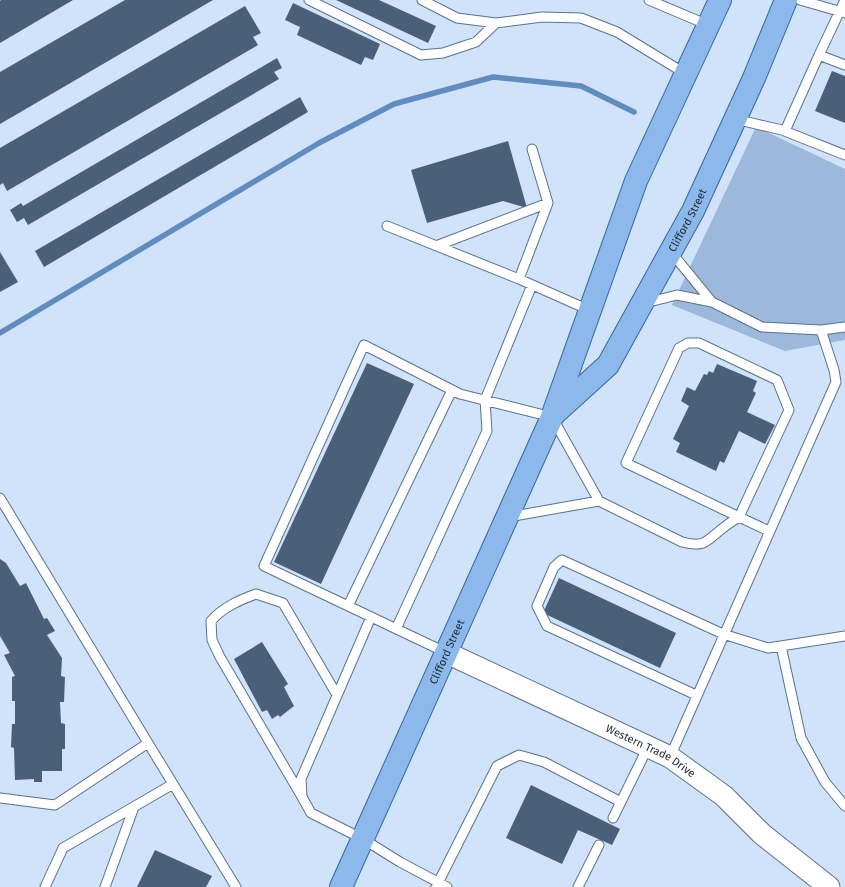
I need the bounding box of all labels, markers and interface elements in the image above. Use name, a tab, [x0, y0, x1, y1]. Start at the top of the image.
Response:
street label: Clifford Street	[665, 187, 709, 254]
street label: Clifford Street	[427, 617, 467, 686]
street label: Western Trade Drive	[604, 721, 698, 780]

